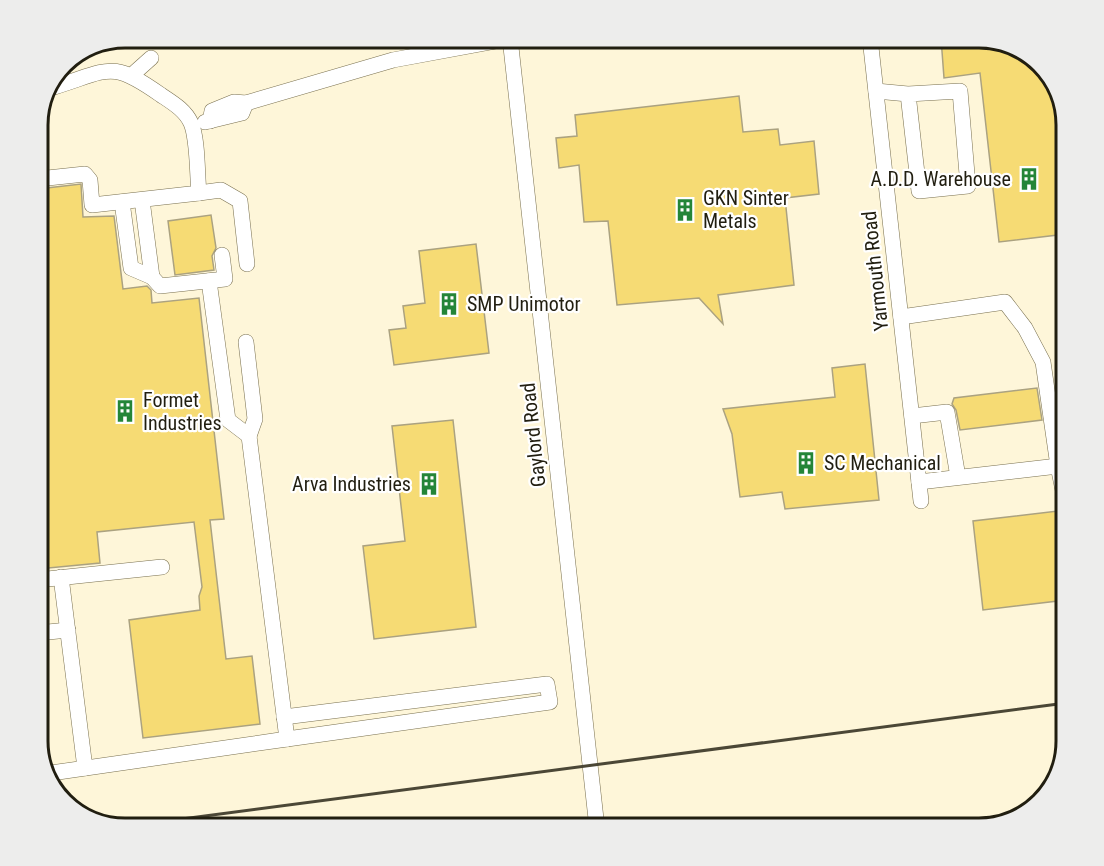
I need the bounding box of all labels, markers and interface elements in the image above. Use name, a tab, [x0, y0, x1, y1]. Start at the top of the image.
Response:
building icon: A.D.D. Warehouse	[1016, 166, 1042, 192]
place label: A.D.D. Warehouse	[871, 167, 1011, 191]
place label: GKN Sinter Metals	[703, 186, 789, 233]
building icon: GKN Sinter Metals	[672, 197, 698, 223]
street label: Yarmouth Road	[857, 210, 893, 332]
building icon: SMP Unimotor	[436, 291, 462, 317]
place label: SMP Unimotor	[467, 292, 581, 316]
street label: Gaylord Road	[516, 382, 550, 488]
place label: Formet Industries	[143, 388, 222, 435]
building icon: Formet Industries	[112, 398, 138, 424]
building icon: SC Mechanical	[793, 450, 819, 476]
place label: SC Mechanical	[824, 451, 941, 475]
building icon: Arva Industries	[416, 471, 442, 497]
place label: Arva Industries	[292, 472, 411, 496]

